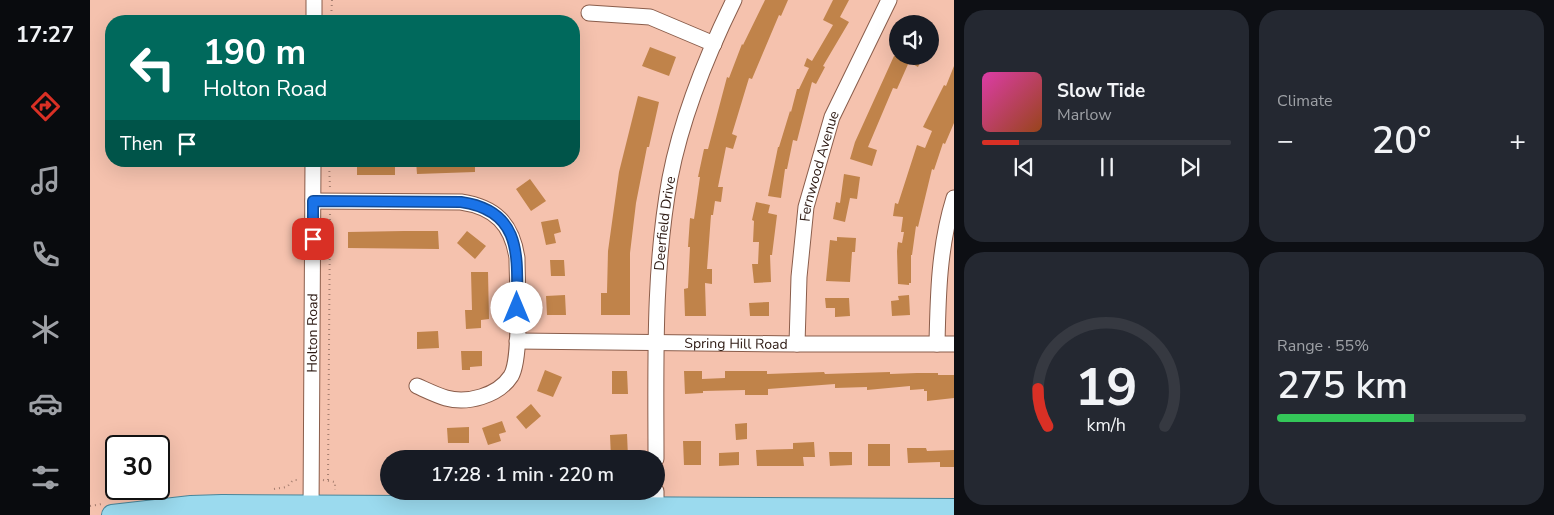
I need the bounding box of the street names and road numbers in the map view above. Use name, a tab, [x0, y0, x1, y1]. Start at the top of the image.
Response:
street label: Fernwood Avenue	[796, 107, 844, 223]
street label: Deerfield Drive	[650, 175, 680, 271]
street label: Holton Road	[303, 293, 322, 373]
street label: Spring Hill Road	[684, 334, 788, 354]

